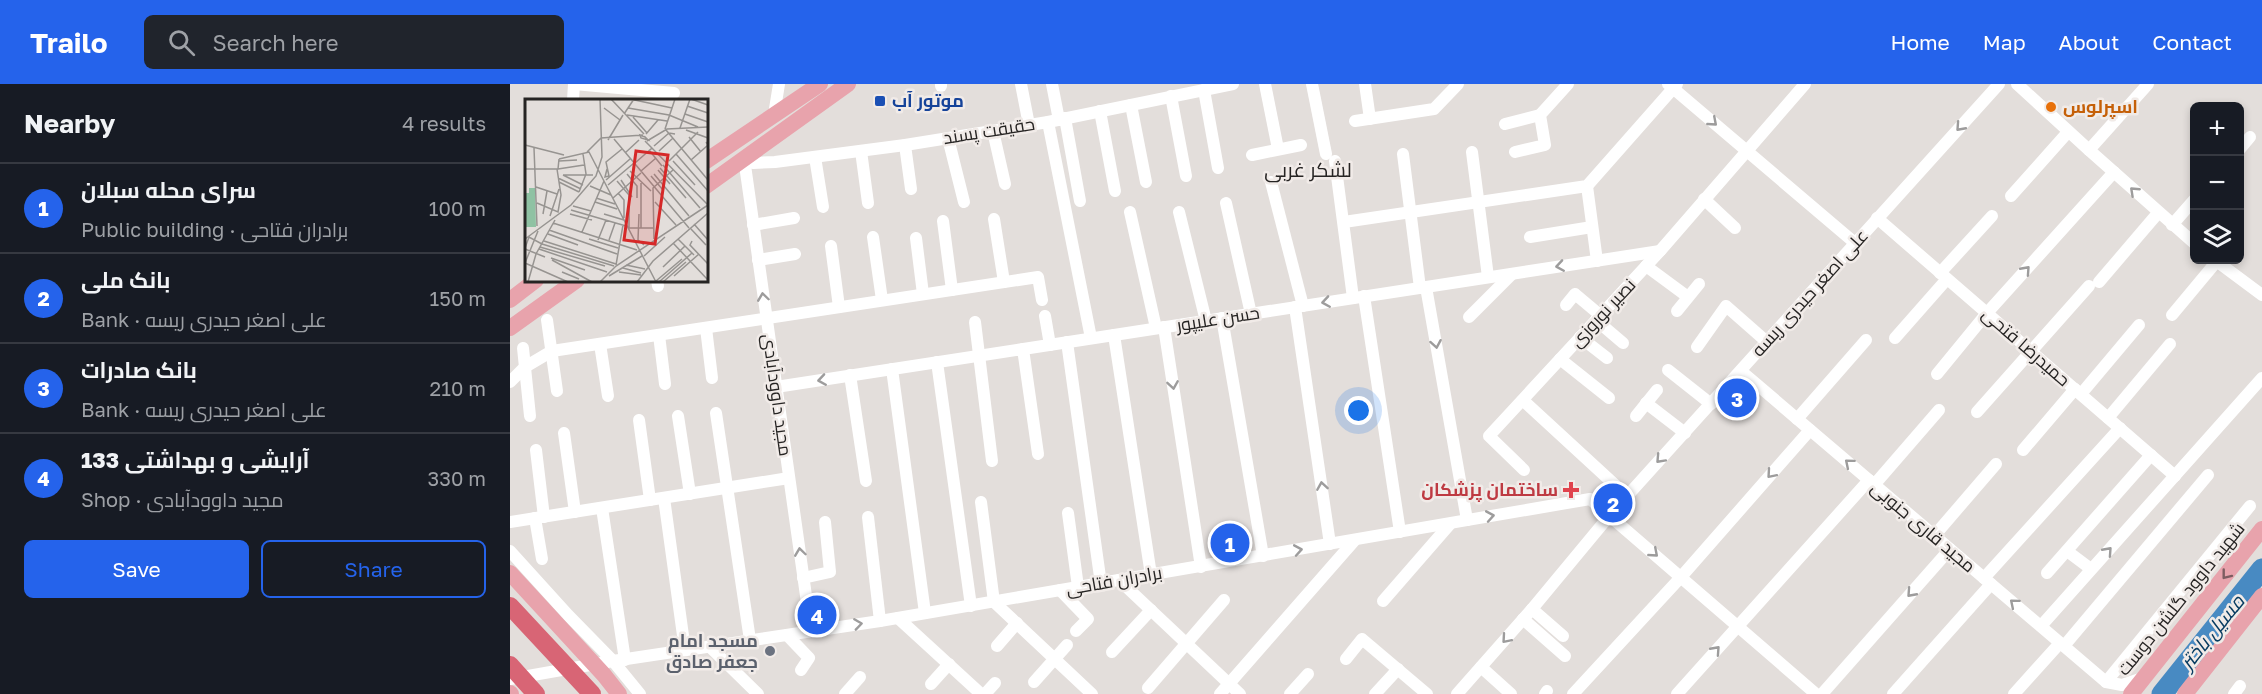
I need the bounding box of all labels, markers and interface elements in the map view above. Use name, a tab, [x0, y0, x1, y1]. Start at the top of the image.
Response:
search box	[144, 15, 564, 69]
text: Trailo	[30, 26, 108, 59]
icon: search	[165, 26, 198, 59]
text: Search here	[213, 29, 339, 56]
text: Home	[1890, 29, 1950, 55]
text: Map	[1983, 29, 2026, 55]
text: About	[2059, 29, 2119, 55]
text: Contact	[2152, 29, 2232, 55]
place label: موتور آب	[892, 89, 964, 112]
marker: موتور آب	[873, 94, 887, 108]
place label: اسپرلوس	[2063, 95, 2138, 119]
inset map	[525, 99, 708, 282]
marker: اسپرلوس	[2044, 100, 2058, 114]
map controls	[2190, 102, 2244, 264]
button: +	[2190, 102, 2244, 156]
text: Nearby	[24, 108, 115, 139]
text: 4 results	[402, 111, 486, 135]
street label: حقیقت پسند	[941, 112, 1037, 150]
one-way arrow	[1706, 115, 1717, 126]
one-way arrow	[1956, 120, 1967, 131]
button: −	[2190, 156, 2244, 210]
district label: لشکر غربی	[1264, 157, 1352, 183]
text: سرای محله سبلان	[81, 176, 256, 203]
one-way arrow	[2131, 187, 2141, 198]
text: 1	[38, 196, 49, 220]
text: 100 m	[429, 196, 486, 220]
button: layers	[2190, 210, 2244, 264]
text: Public building · برادران فتاحی	[81, 217, 348, 241]
street label: علی اصغر حیدری ریسه	[1746, 224, 1873, 361]
one-way arrow	[1556, 260, 1565, 272]
text: بانک ملی	[81, 266, 170, 293]
one-way arrow	[2019, 266, 2030, 277]
street label: نصیر نوروزی	[1565, 273, 1640, 352]
text: 2	[37, 286, 50, 310]
text: 150 m	[430, 286, 486, 310]
one-way arrow	[758, 292, 770, 302]
one-way arrow	[1322, 296, 1331, 308]
street label: حسن علیپور	[1174, 301, 1261, 337]
street label: حمیدرضا فتحی	[1978, 302, 2075, 391]
text: Bank · علی اصغر حیدری ریسه	[81, 307, 327, 331]
street label: مجید داوودآبادی	[758, 332, 797, 458]
one-way arrow	[1429, 339, 1442, 349]
text: بانک صادرات	[81, 356, 197, 383]
one-way arrow	[817, 373, 827, 385]
text: 3	[37, 376, 50, 400]
text: 210 m	[430, 376, 486, 400]
pin: 3	[1718, 376, 1756, 420]
one-way arrow	[1166, 380, 1178, 390]
your location	[1344, 396, 1373, 425]
text: Bank · علی اصغر حیدری ریسه	[81, 397, 327, 421]
text: آرایشی و بهداشتی 133	[81, 446, 309, 473]
one-way arrow	[1657, 452, 1668, 463]
one-way arrow	[1845, 460, 1856, 471]
text: 4	[37, 466, 50, 490]
text: 330 m	[428, 466, 486, 490]
one-way arrow	[1767, 467, 1778, 478]
street label: مجید قاری جنوبی	[1866, 476, 1980, 577]
place label: ساختمان پزشکان	[1421, 478, 1558, 502]
pin: 2	[1594, 480, 1632, 526]
one-way arrow	[1316, 481, 1328, 491]
marker: ساختمان پزشکان	[1562, 481, 1580, 499]
text: Shop · مجید داوودآبادی	[81, 487, 284, 511]
one-way arrow	[1486, 511, 1495, 523]
street label: شهید داوود گلشن دوست	[2112, 517, 2250, 680]
pin: 1	[1210, 520, 1250, 566]
button: Save	[24, 540, 249, 598]
button: Share	[261, 540, 486, 598]
one-way arrow	[1293, 544, 1303, 557]
one-way arrow	[1647, 546, 1658, 557]
one-way arrow	[2101, 547, 2112, 558]
one-way arrow	[794, 548, 806, 557]
street label: برادران فتاحی	[1064, 561, 1164, 600]
one-way arrow	[2222, 568, 2233, 579]
one-way arrow	[1907, 586, 1918, 597]
water label: مسیل باختر	[2172, 588, 2250, 677]
pin: 4	[798, 592, 836, 638]
one-way arrow	[2010, 599, 2021, 610]
one-way arrow	[853, 619, 862, 631]
place label: مسجد امام جعفر صادق	[666, 629, 758, 673]
one-way arrow	[1502, 632, 1513, 642]
marker: مسجد امام جعفر صادق	[763, 644, 777, 658]
one-way arrow	[1709, 647, 1720, 657]

